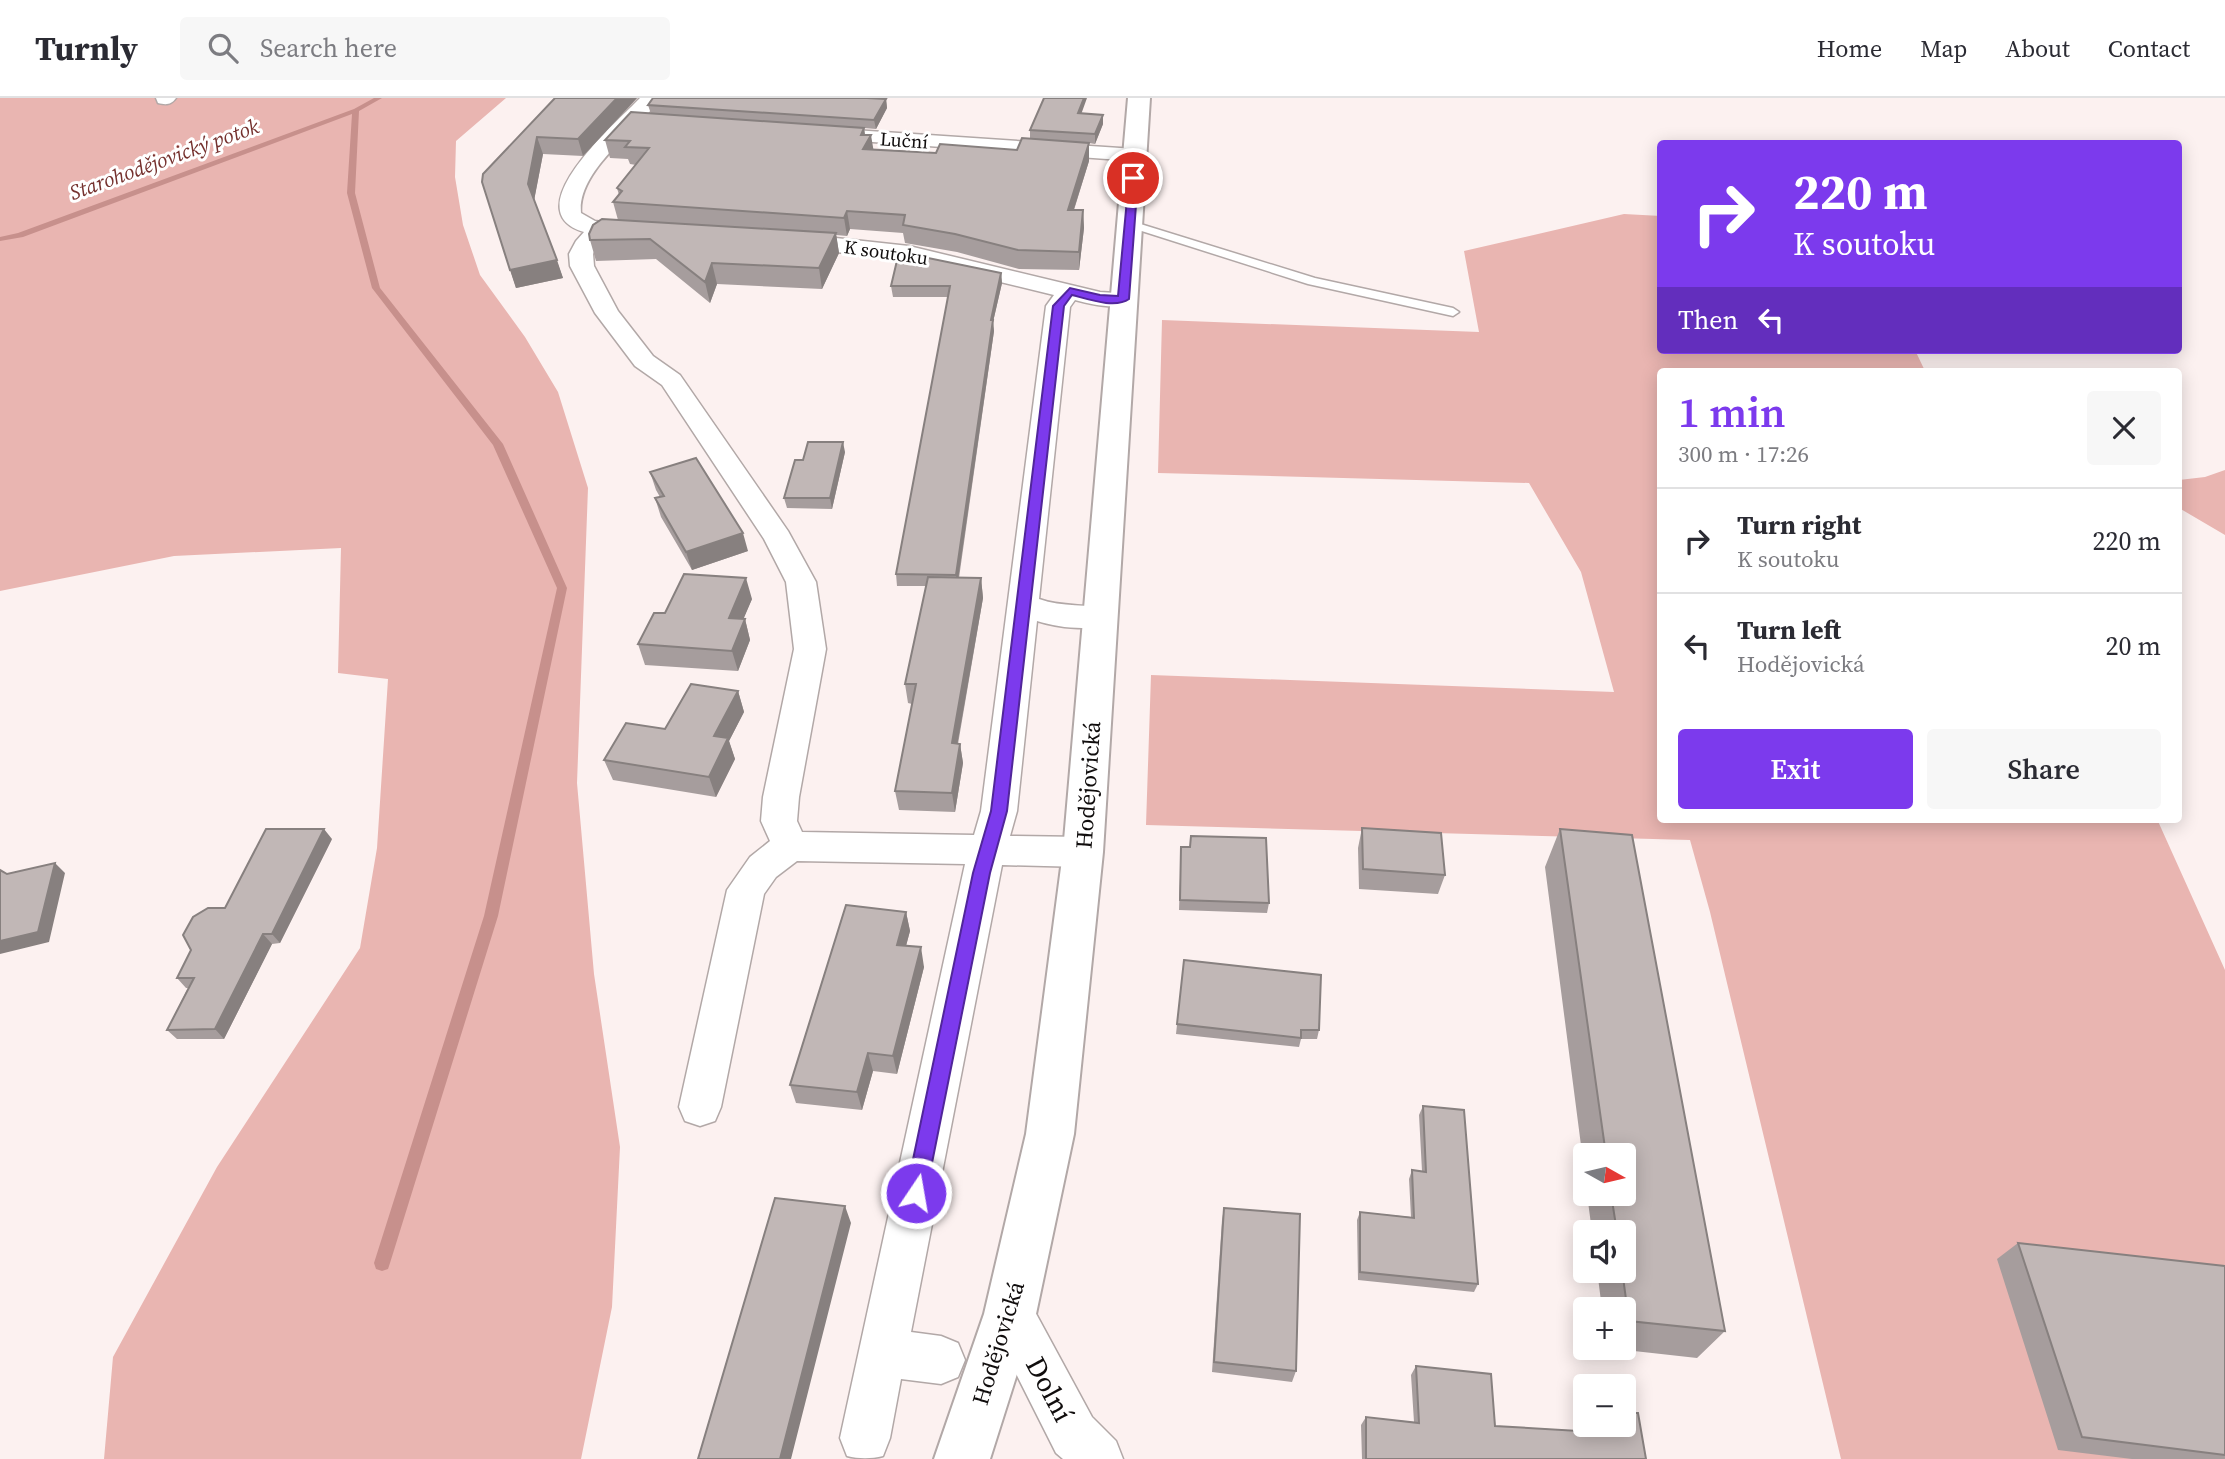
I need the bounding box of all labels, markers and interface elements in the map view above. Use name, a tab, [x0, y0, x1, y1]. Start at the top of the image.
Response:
search box	[180, 17, 670, 80]
text: Turnly	[35, 26, 138, 71]
icon: search	[204, 29, 242, 67]
text: Search here	[260, 30, 397, 66]
text: Home	[1817, 32, 1882, 65]
text: Map	[1920, 32, 1967, 65]
text: About	[2005, 32, 2070, 65]
text: Contact	[2108, 32, 2190, 65]
water label: Starohodějovický potok	[65, 111, 263, 207]
street label: Luční	[879, 125, 929, 155]
pin	[1103, 148, 1163, 208]
text: 220 m	[1793, 158, 1928, 225]
icon: arrive	[1114, 159, 1152, 197]
icon: right	[1678, 168, 1769, 259]
text: K soutoku	[1793, 222, 1935, 266]
street label: K soutoku	[842, 233, 930, 271]
icon: left	[1752, 301, 1790, 339]
text: Then	[1678, 302, 1738, 338]
text: 1 min	[1678, 383, 1786, 441]
button: close	[2087, 391, 2161, 465]
text: 300 m · 17:26	[1678, 438, 1809, 470]
text: Turn right	[1737, 507, 1861, 543]
icon: right	[1678, 522, 1716, 560]
text: 220 m	[2093, 523, 2161, 559]
text: K soutoku	[1737, 543, 1839, 575]
text: Turn left	[1737, 612, 1841, 648]
icon: left	[1678, 627, 1716, 665]
text: 20 m	[2106, 628, 2161, 664]
text: Hodějovická	[1737, 648, 1865, 680]
street label: Hodějovická	[1068, 720, 1108, 850]
button: Exit	[1678, 729, 1913, 809]
button: Share	[1927, 729, 2161, 809]
north arrow	[1573, 1143, 1636, 1206]
map controls	[1573, 1143, 1636, 1437]
position arrow	[879, 1156, 953, 1230]
button: sound	[1573, 1220, 1636, 1283]
street label: Hodějovická	[964, 1277, 1032, 1409]
button: +	[1573, 1297, 1636, 1360]
street label: Dolní	[1017, 1350, 1083, 1428]
button: −	[1573, 1374, 1636, 1437]

